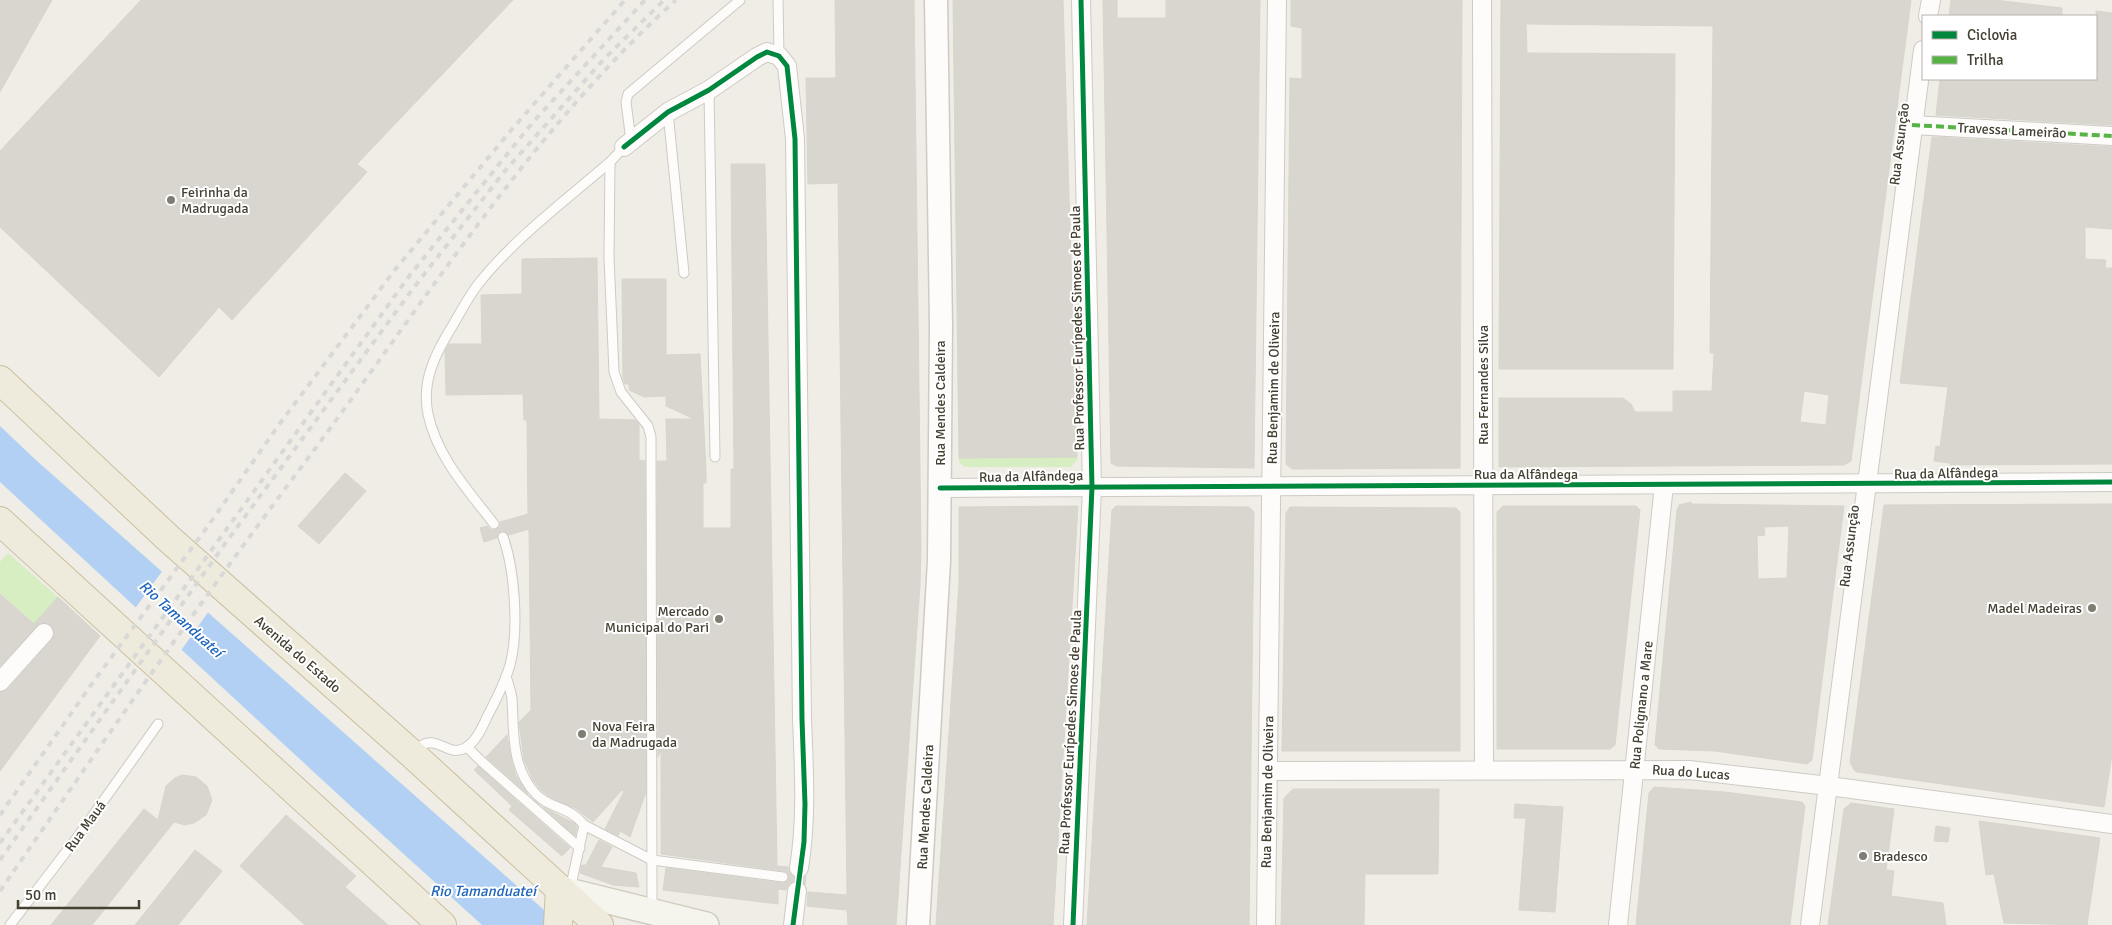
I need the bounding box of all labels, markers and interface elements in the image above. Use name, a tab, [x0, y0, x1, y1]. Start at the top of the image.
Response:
legend	[1922, 15, 2097, 80]
text: Ciclovia	[1967, 26, 2017, 44]
text: Trilha	[1967, 51, 2004, 69]
street label: Rua Assunção	[1886, 102, 1913, 186]
street label: Travessa Lameirão	[1957, 119, 2067, 142]
place label: Feirinha da Madrugada	[181, 184, 249, 217]
marker: Feirinha da Madrugada	[165, 194, 177, 206]
street label: Rua Professor Eurípedes Simoes de Paula	[1067, 205, 1088, 451]
street label: Rua Benjamim de Oliveira	[1264, 311, 1283, 465]
street label: Rua Fernandes Silva	[1475, 325, 1492, 445]
street label: Rua Mendes Caldeira	[932, 340, 949, 466]
street label: Rua da Alfândega	[1894, 464, 1998, 483]
street label: Rua da Alfândega	[1474, 466, 1578, 483]
street label: Rua da Alfândega	[979, 467, 1083, 486]
street label: Rua Assunção	[1836, 504, 1863, 588]
water label: Rio Tamanduateí	[136, 577, 229, 663]
place label: Madel Madeiras	[1987, 600, 2082, 617]
marker: Madel Madeiras	[2086, 602, 2098, 614]
place label: Mercado Municipal do Pari	[605, 603, 709, 636]
street label: Rua Professor Eurípedes Simoes de Paula	[1056, 609, 1085, 855]
street label: Avenida do Estado	[251, 612, 344, 697]
marker: Mercado Municipal do Pari	[713, 613, 725, 625]
street label: Rua Polignano a Mare	[1626, 640, 1657, 770]
street label: Rua Benjamim de Oliveira	[1258, 715, 1277, 869]
place label: Nova Feira da Madrugada	[592, 718, 677, 751]
marker: Nova Feira da Madrugada	[576, 728, 588, 740]
street label: Rua Mendes Caldeira	[914, 744, 937, 870]
street label: Rua do Lucas	[1651, 761, 1731, 784]
street label: Rua Mauá	[61, 797, 110, 855]
place label: Bradesco	[1873, 848, 1928, 865]
marker: Bradesco	[1857, 850, 1869, 862]
scale bar	[18, 878, 139, 910]
water label: Rio Tamanduateí	[430, 882, 539, 900]
text: 50 m	[25, 886, 56, 904]

